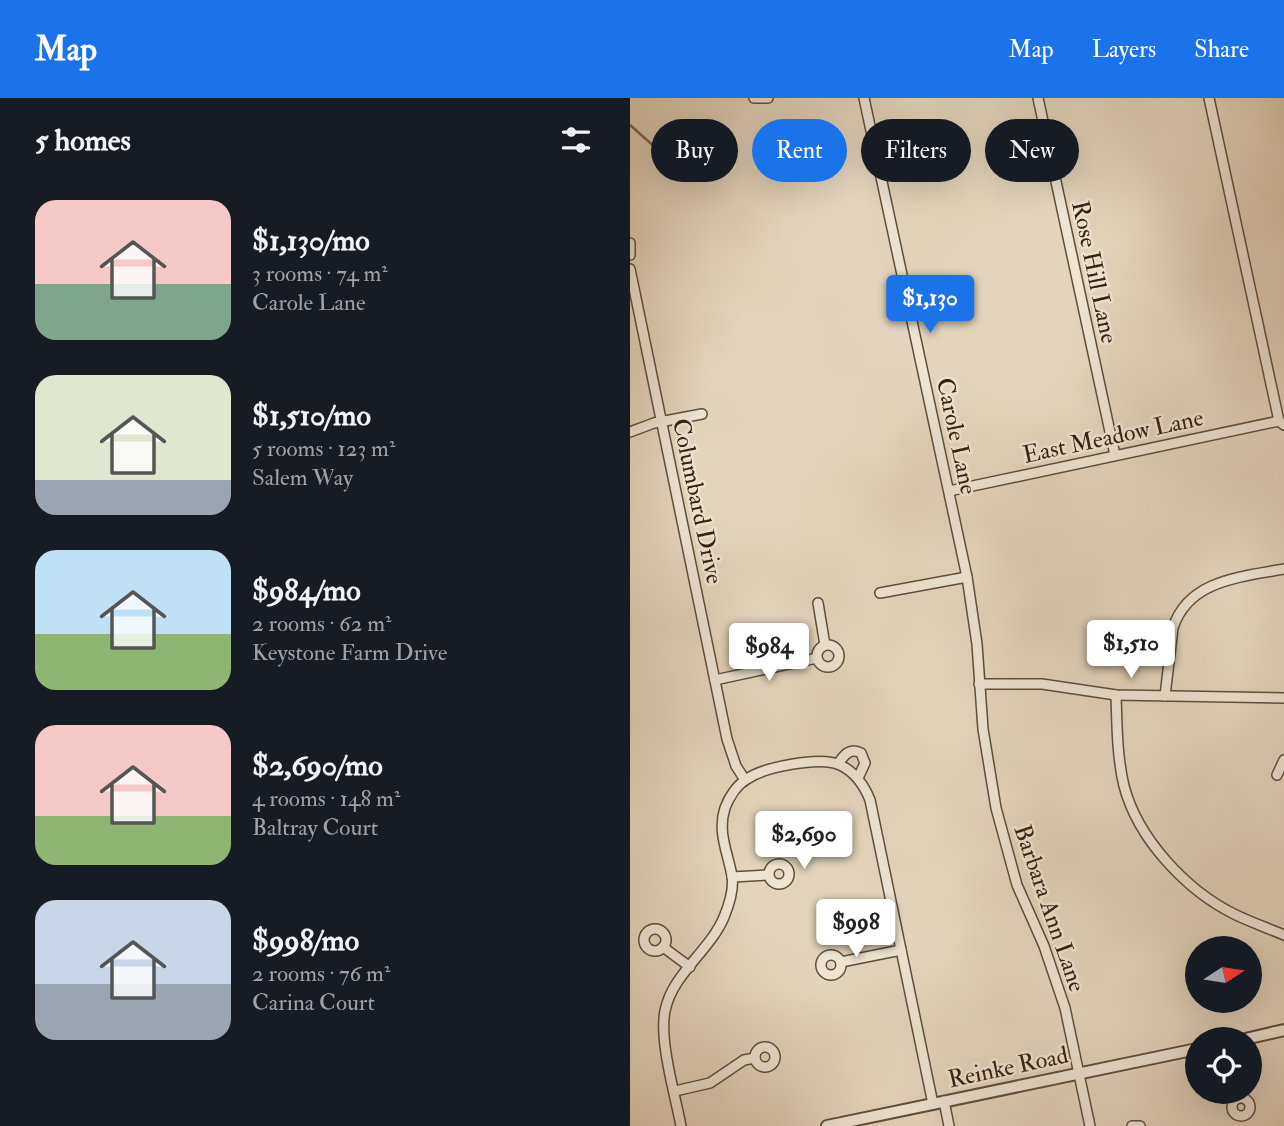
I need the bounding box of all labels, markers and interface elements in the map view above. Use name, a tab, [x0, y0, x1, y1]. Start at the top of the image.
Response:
text: Map	[35, 29, 97, 70]
text: Map	[1009, 34, 1054, 65]
text: Layers	[1092, 34, 1156, 65]
text: Share	[1194, 34, 1249, 65]
chip: Buy	[651, 119, 738, 182]
chip: Rent	[752, 119, 847, 182]
chip: Filters	[861, 119, 971, 182]
chip: New	[985, 119, 1079, 182]
icon: filters	[557, 121, 595, 159]
text: 5 homes	[35, 122, 131, 159]
street label: Rose Hill Lane	[1064, 198, 1125, 346]
text: $1,130/mo	[252, 222, 370, 259]
icon: home	[91, 228, 175, 312]
text: 3 rooms · 74 m²	[252, 259, 388, 288]
pin: $1,130	[873, 275, 987, 335]
text: $1,130	[902, 283, 958, 312]
text: Carole Lane	[252, 288, 366, 317]
street label: Carole Lane	[929, 375, 984, 497]
text: $1,510/mo	[252, 397, 371, 434]
street label: East Meadow Lane	[1020, 402, 1206, 471]
icon: home	[91, 403, 175, 487]
street label: Columbard Drive	[665, 416, 730, 587]
text: 5 rooms · 123 m²	[252, 434, 395, 463]
text: Salem Way	[252, 463, 353, 492]
text: $984/mo	[252, 572, 361, 609]
icon: home	[91, 578, 175, 662]
text: 2 rooms · 62 m²	[252, 609, 391, 638]
pin: $1,510	[1074, 620, 1188, 680]
pin: $984	[728, 624, 810, 683]
text: $1,510	[1103, 628, 1159, 657]
text: $984	[745, 631, 793, 660]
text: Keystone Farm Drive	[252, 638, 447, 667]
text: $2,690/mo	[252, 747, 383, 784]
icon: home	[91, 753, 175, 837]
text: 4 rooms · 148 m²	[252, 784, 400, 813]
pin: $2,690	[747, 812, 861, 871]
text: Baltray Court	[252, 813, 378, 842]
text: $2,690	[771, 819, 837, 848]
street label: Barbara Ann Lane	[1006, 821, 1093, 996]
pin: $998	[815, 900, 897, 959]
text: $998	[832, 907, 880, 936]
text: $998/mo	[252, 922, 359, 959]
icon: home	[91, 928, 175, 1012]
north arrow	[1185, 936, 1262, 1013]
map controls	[1185, 936, 1262, 1104]
text: 2 rooms · 76 m²	[252, 959, 390, 988]
text: Carina Court	[252, 988, 375, 1017]
button: locate	[1185, 1027, 1262, 1104]
street label: Reinke Road	[945, 1040, 1071, 1095]

